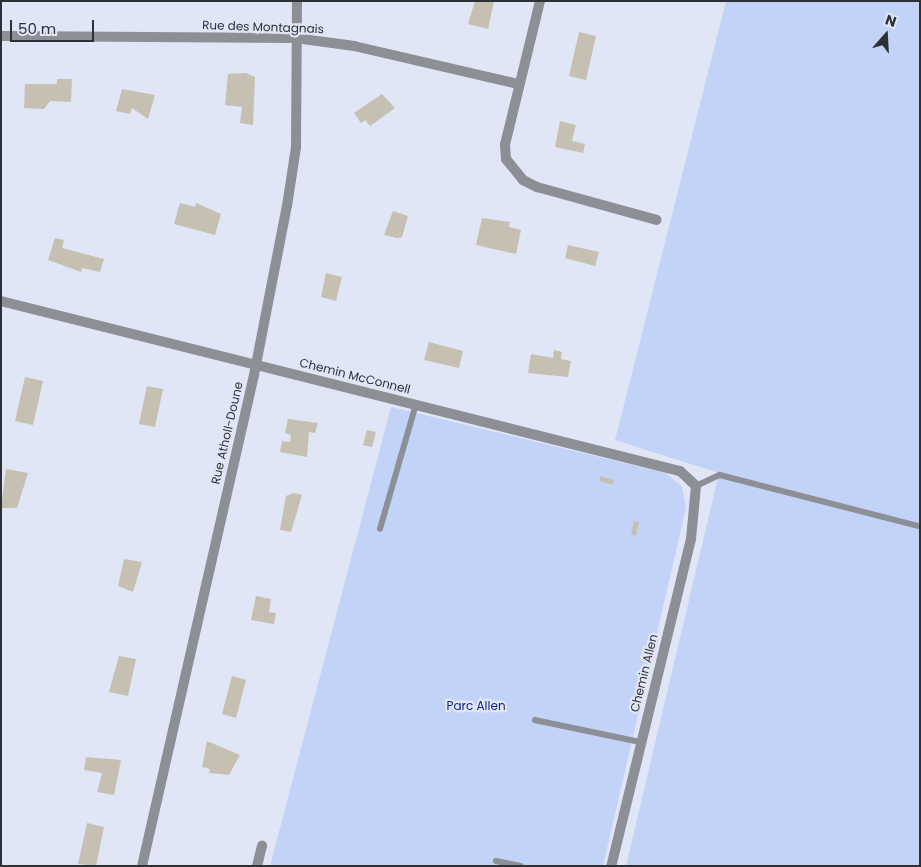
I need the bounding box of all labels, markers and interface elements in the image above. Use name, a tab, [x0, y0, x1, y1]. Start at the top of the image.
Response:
scale bar	[12, 10, 96, 42]
north arrow	[861, 10, 911, 60]
text: N	[883, 10, 899, 32]
text: 50 m	[18, 18, 56, 39]
street label: Rue des Montagnais	[202, 18, 324, 36]
street label: Chemin McConnell	[298, 355, 412, 397]
street label: Rue Atholl-Doune	[208, 380, 246, 486]
street label: Chemin Allen	[627, 633, 661, 713]
park label: Parc Allen	[446, 699, 506, 713]

